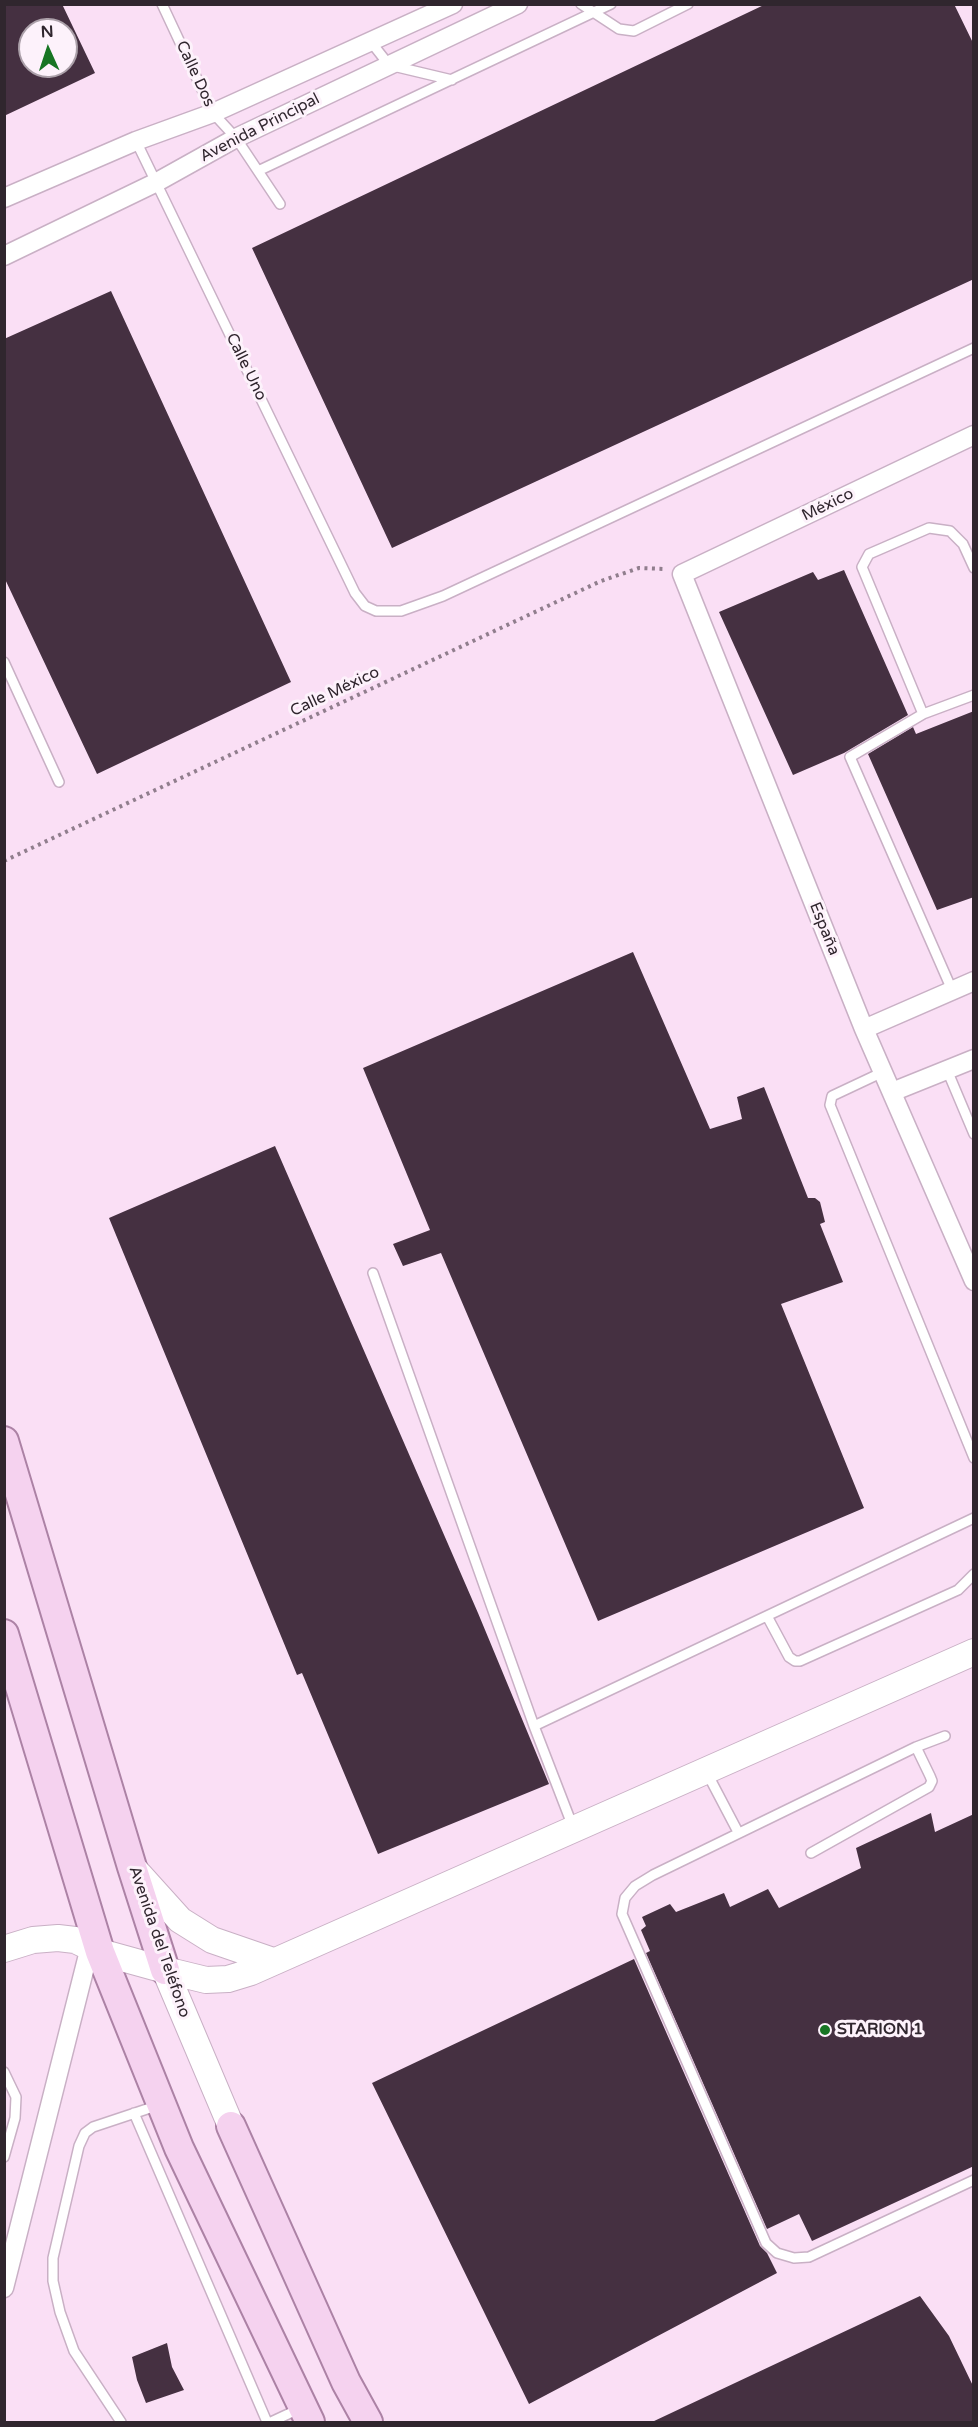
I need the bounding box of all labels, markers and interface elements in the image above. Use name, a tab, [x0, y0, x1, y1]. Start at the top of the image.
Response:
north arrow	[18, 18, 78, 78]
text: N	[40, 22, 54, 42]
street label: Calle Dos	[171, 38, 219, 110]
street label: Avenida Principal	[197, 90, 323, 166]
street label: Calle Uno	[221, 330, 271, 404]
street label: México	[799, 484, 857, 526]
street label: Calle México	[287, 663, 383, 721]
street label: España	[805, 900, 843, 958]
street label: Avenida del Teléfono	[124, 1864, 194, 2020]
place label: STARION 1	[837, 2020, 923, 2040]
marker: STARION 1	[818, 2023, 832, 2037]

